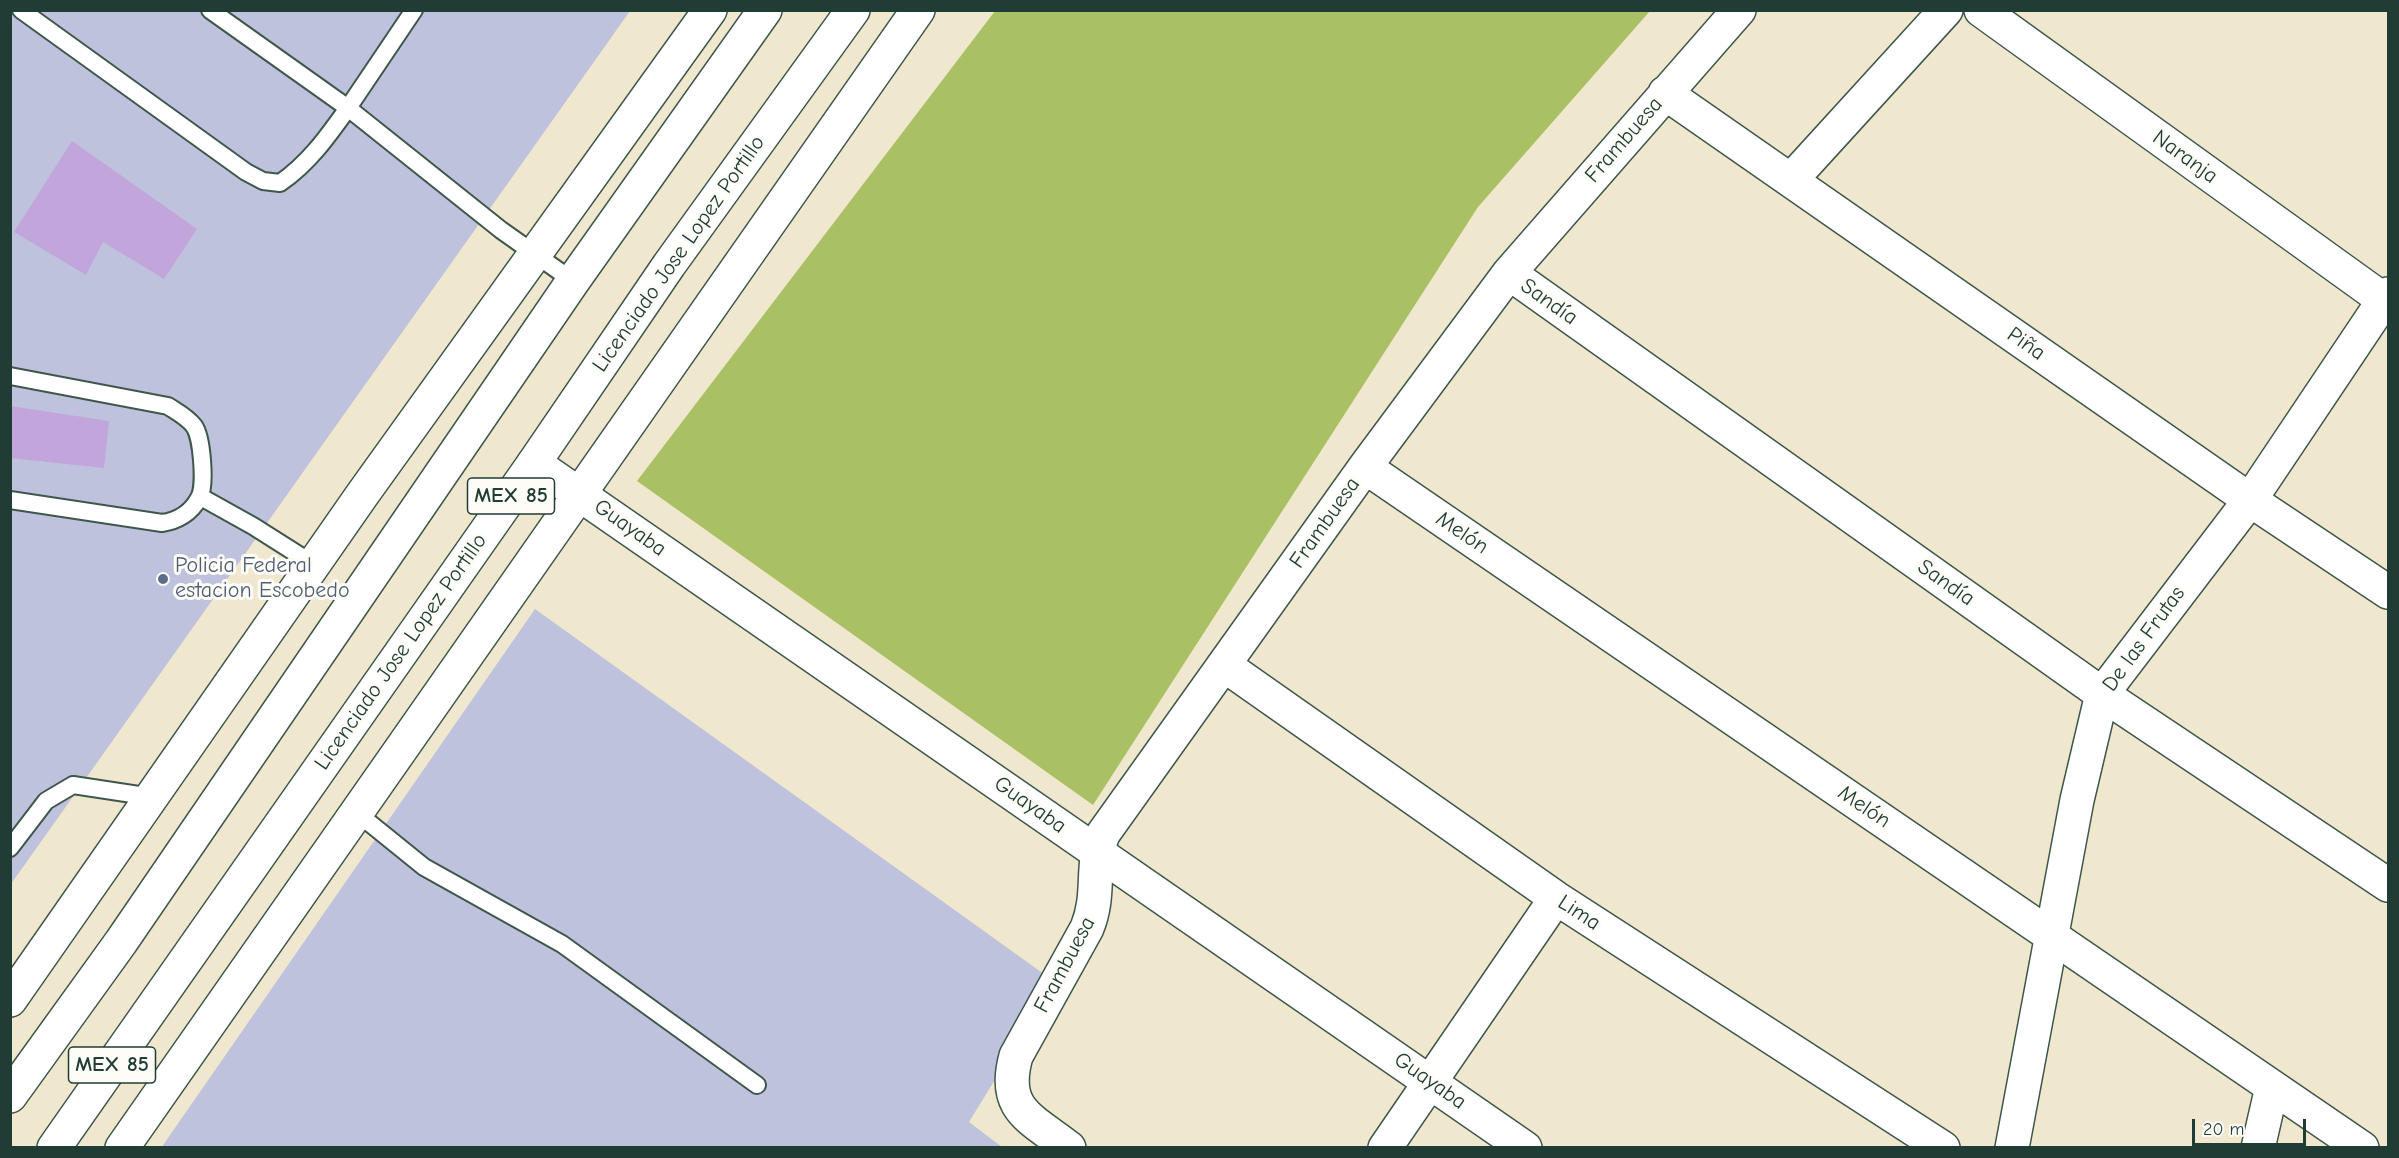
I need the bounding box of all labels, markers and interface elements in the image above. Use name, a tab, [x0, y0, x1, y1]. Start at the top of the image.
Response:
street label: Frambuesa	[1580, 92, 1668, 188]
street label: Naranja	[2147, 125, 2223, 189]
street label: Licenciado Jose Lopez Portillo	[587, 131, 771, 377]
street label: Sandía	[1515, 273, 1583, 331]
street label: Piña	[2002, 321, 2050, 367]
street label: Frambuesa	[1284, 472, 1366, 574]
road number: MEX 85	[468, 478, 554, 514]
street label: Guayaba	[589, 494, 671, 562]
street label: Melón	[1431, 506, 1493, 560]
street label: Licenciado Jose Lopez Portillo	[309, 529, 493, 775]
place label: Policia Federal estacion Escobedo	[175, 553, 350, 604]
street label: Sandía	[1912, 554, 1980, 612]
marker: Policia Federal estacion Escobedo	[156, 572, 170, 586]
street label: De las Frutas	[2097, 581, 2191, 697]
street label: Guayaba	[989, 771, 1071, 839]
street label: Melón	[1833, 780, 1895, 834]
street label: Lima	[1553, 890, 1605, 936]
street label: Frambuesa	[1029, 912, 1101, 1018]
road number: MEX 85	[68, 1047, 156, 1083]
street label: Guayaba	[1389, 1047, 1471, 1115]
scale bar	[2195, 1107, 2309, 1145]
text: 20 m	[2203, 1119, 2244, 1140]

